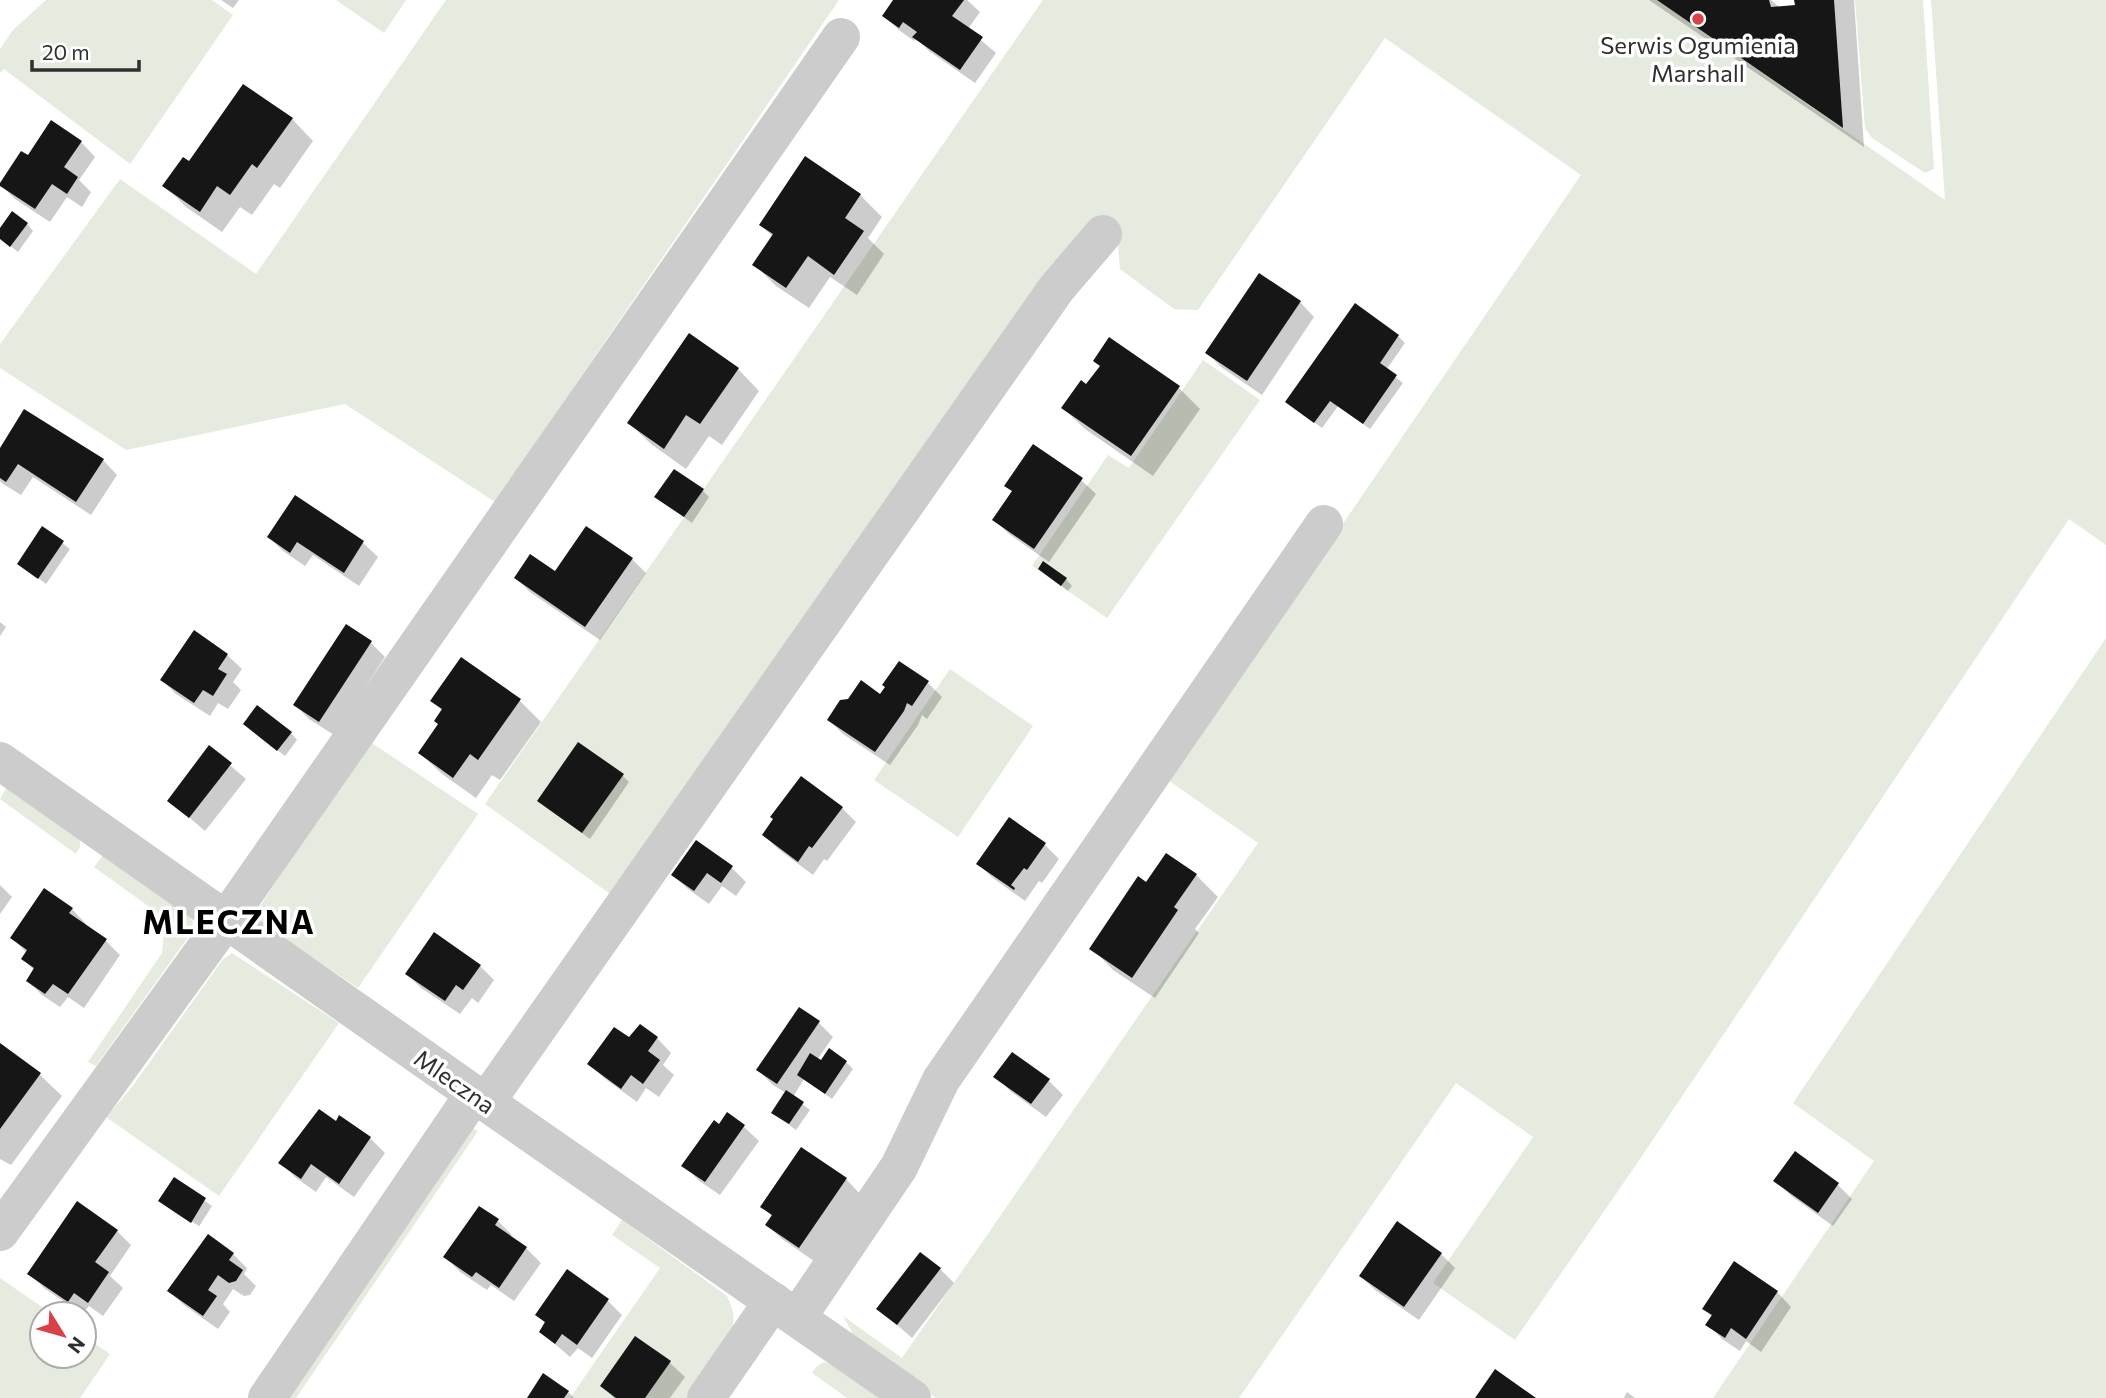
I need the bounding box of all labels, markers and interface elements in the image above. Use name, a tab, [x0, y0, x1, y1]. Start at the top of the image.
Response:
marker: Serwis Ogumienia Marshall	[1690, 11, 1706, 27]
scale bar	[32, 28, 138, 72]
place label: Serwis Ogumienia Marshall	[1600, 30, 1796, 87]
text: 20 m	[42, 39, 90, 64]
district label: MLECZNA	[142, 901, 316, 941]
street label: Mleczna	[409, 1043, 501, 1119]
north arrow	[28, 1300, 98, 1370]
text: N	[63, 1333, 90, 1358]

